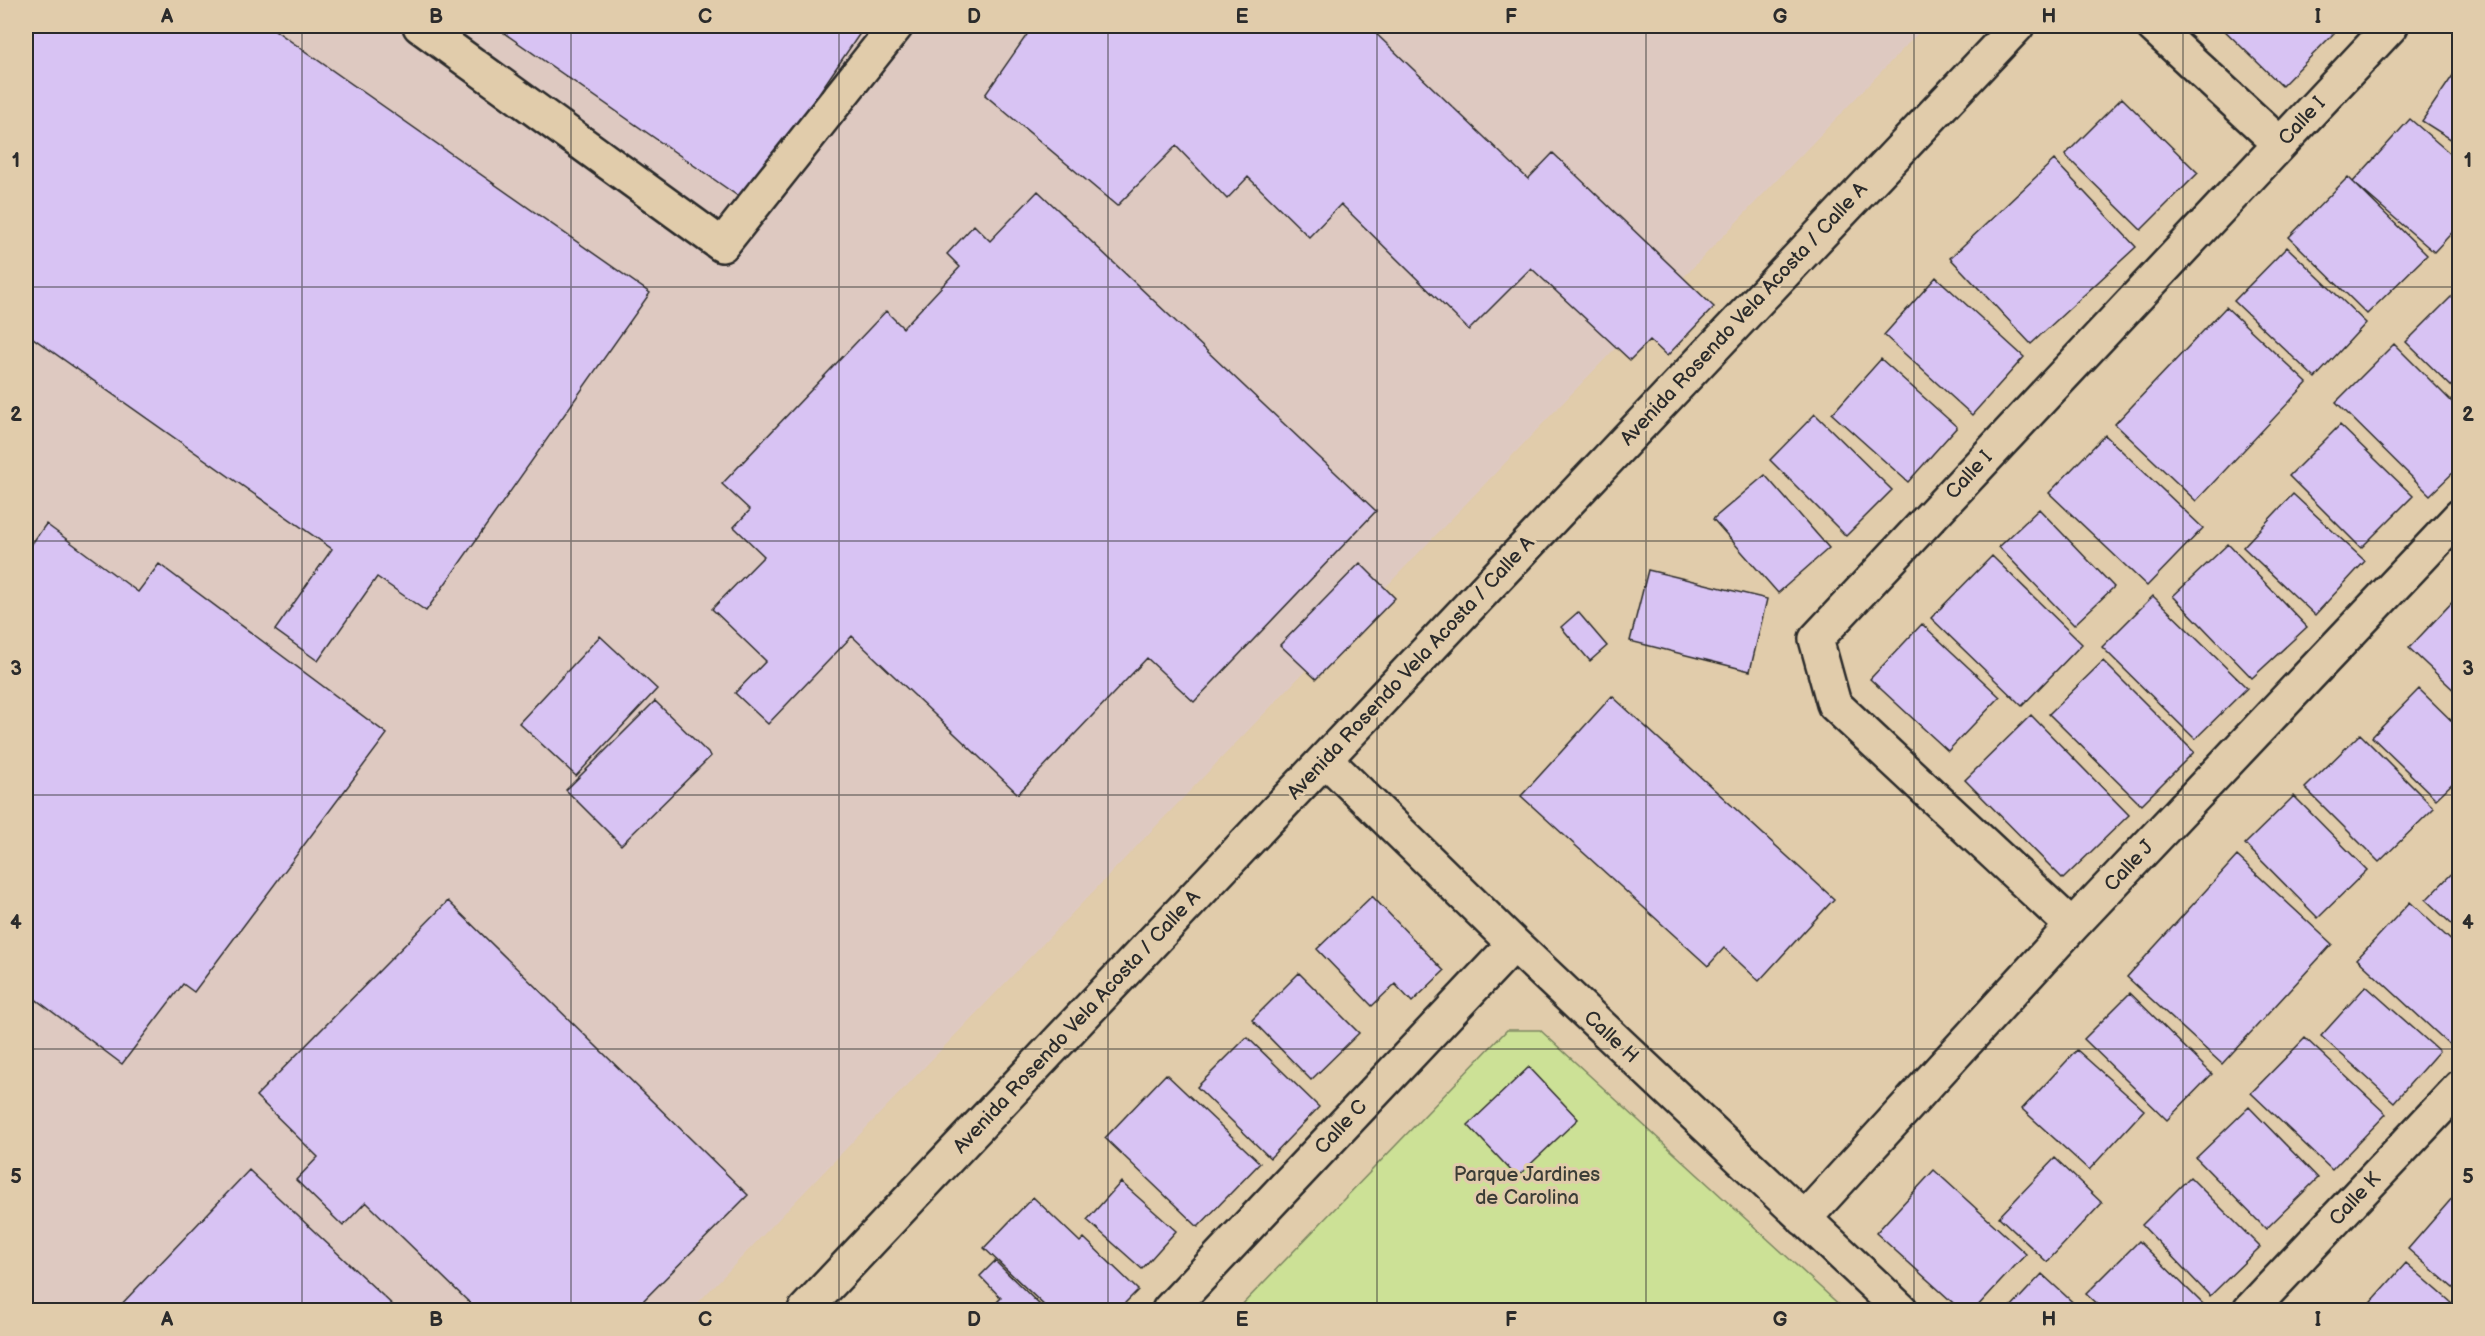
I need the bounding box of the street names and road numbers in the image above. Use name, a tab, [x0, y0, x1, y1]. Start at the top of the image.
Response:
street label: Calle I	[2274, 92, 2330, 150]
street label: Avenida Rosendo Vela Acosta / Calle A	[1615, 177, 1873, 451]
street label: Calle I	[1941, 446, 1997, 504]
street label: Avenida Rosendo Vela Acosta / Calle A	[1282, 531, 1540, 805]
street label: Calle J	[2099, 835, 2159, 897]
street label: Avenida Rosendo Vela Acosta / Calle A	[948, 885, 1206, 1159]
street label: Calle H	[1579, 1006, 1643, 1068]
street label: Calle C	[1310, 1095, 1372, 1159]
street label: Calle K	[2324, 1167, 2386, 1231]

